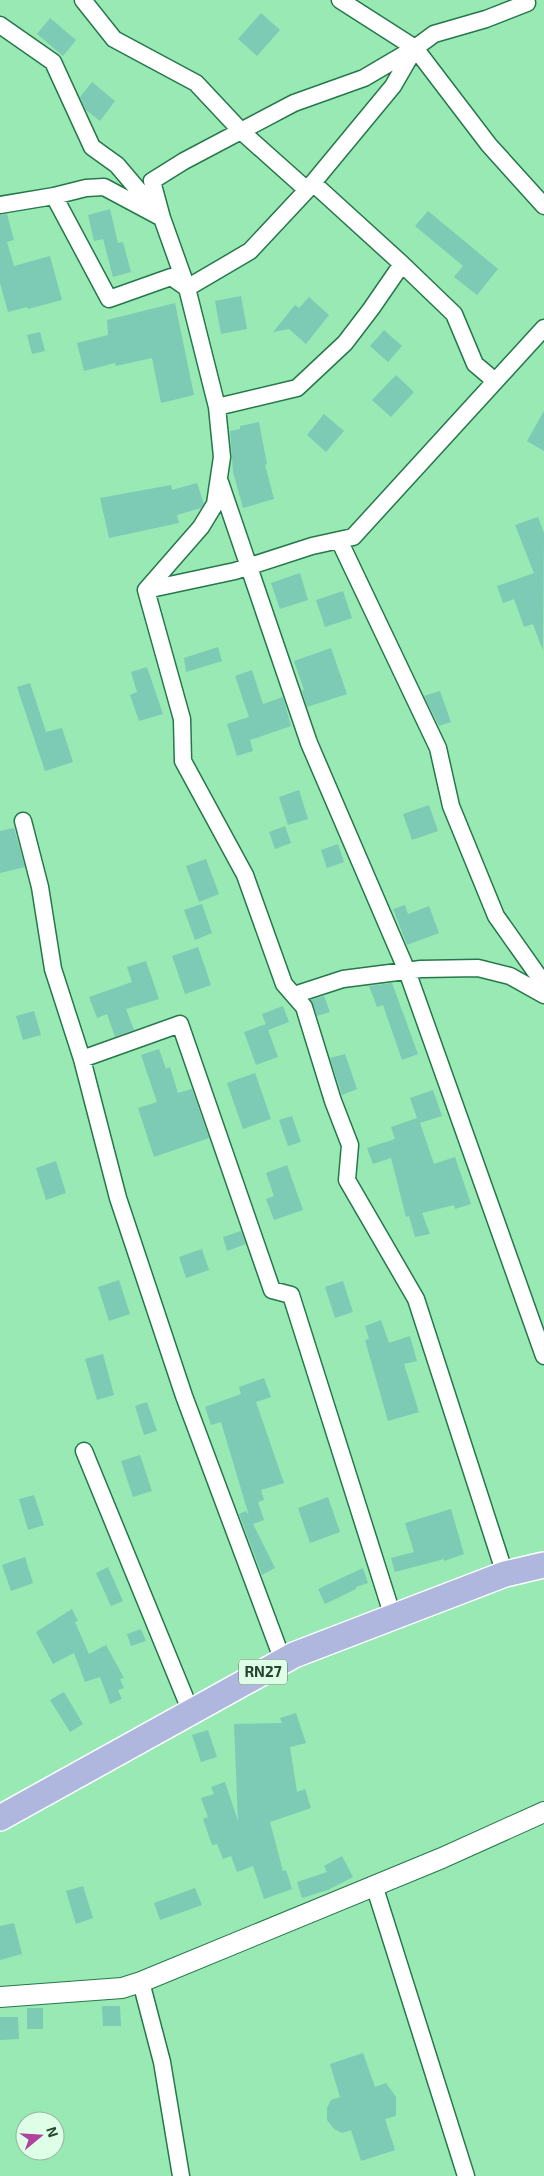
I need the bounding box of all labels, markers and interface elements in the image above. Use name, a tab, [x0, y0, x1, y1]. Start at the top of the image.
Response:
road number: RN27	[239, 1660, 287, 1684]
north arrow	[15, 2111, 65, 2161]
text: N	[43, 2124, 62, 2139]

